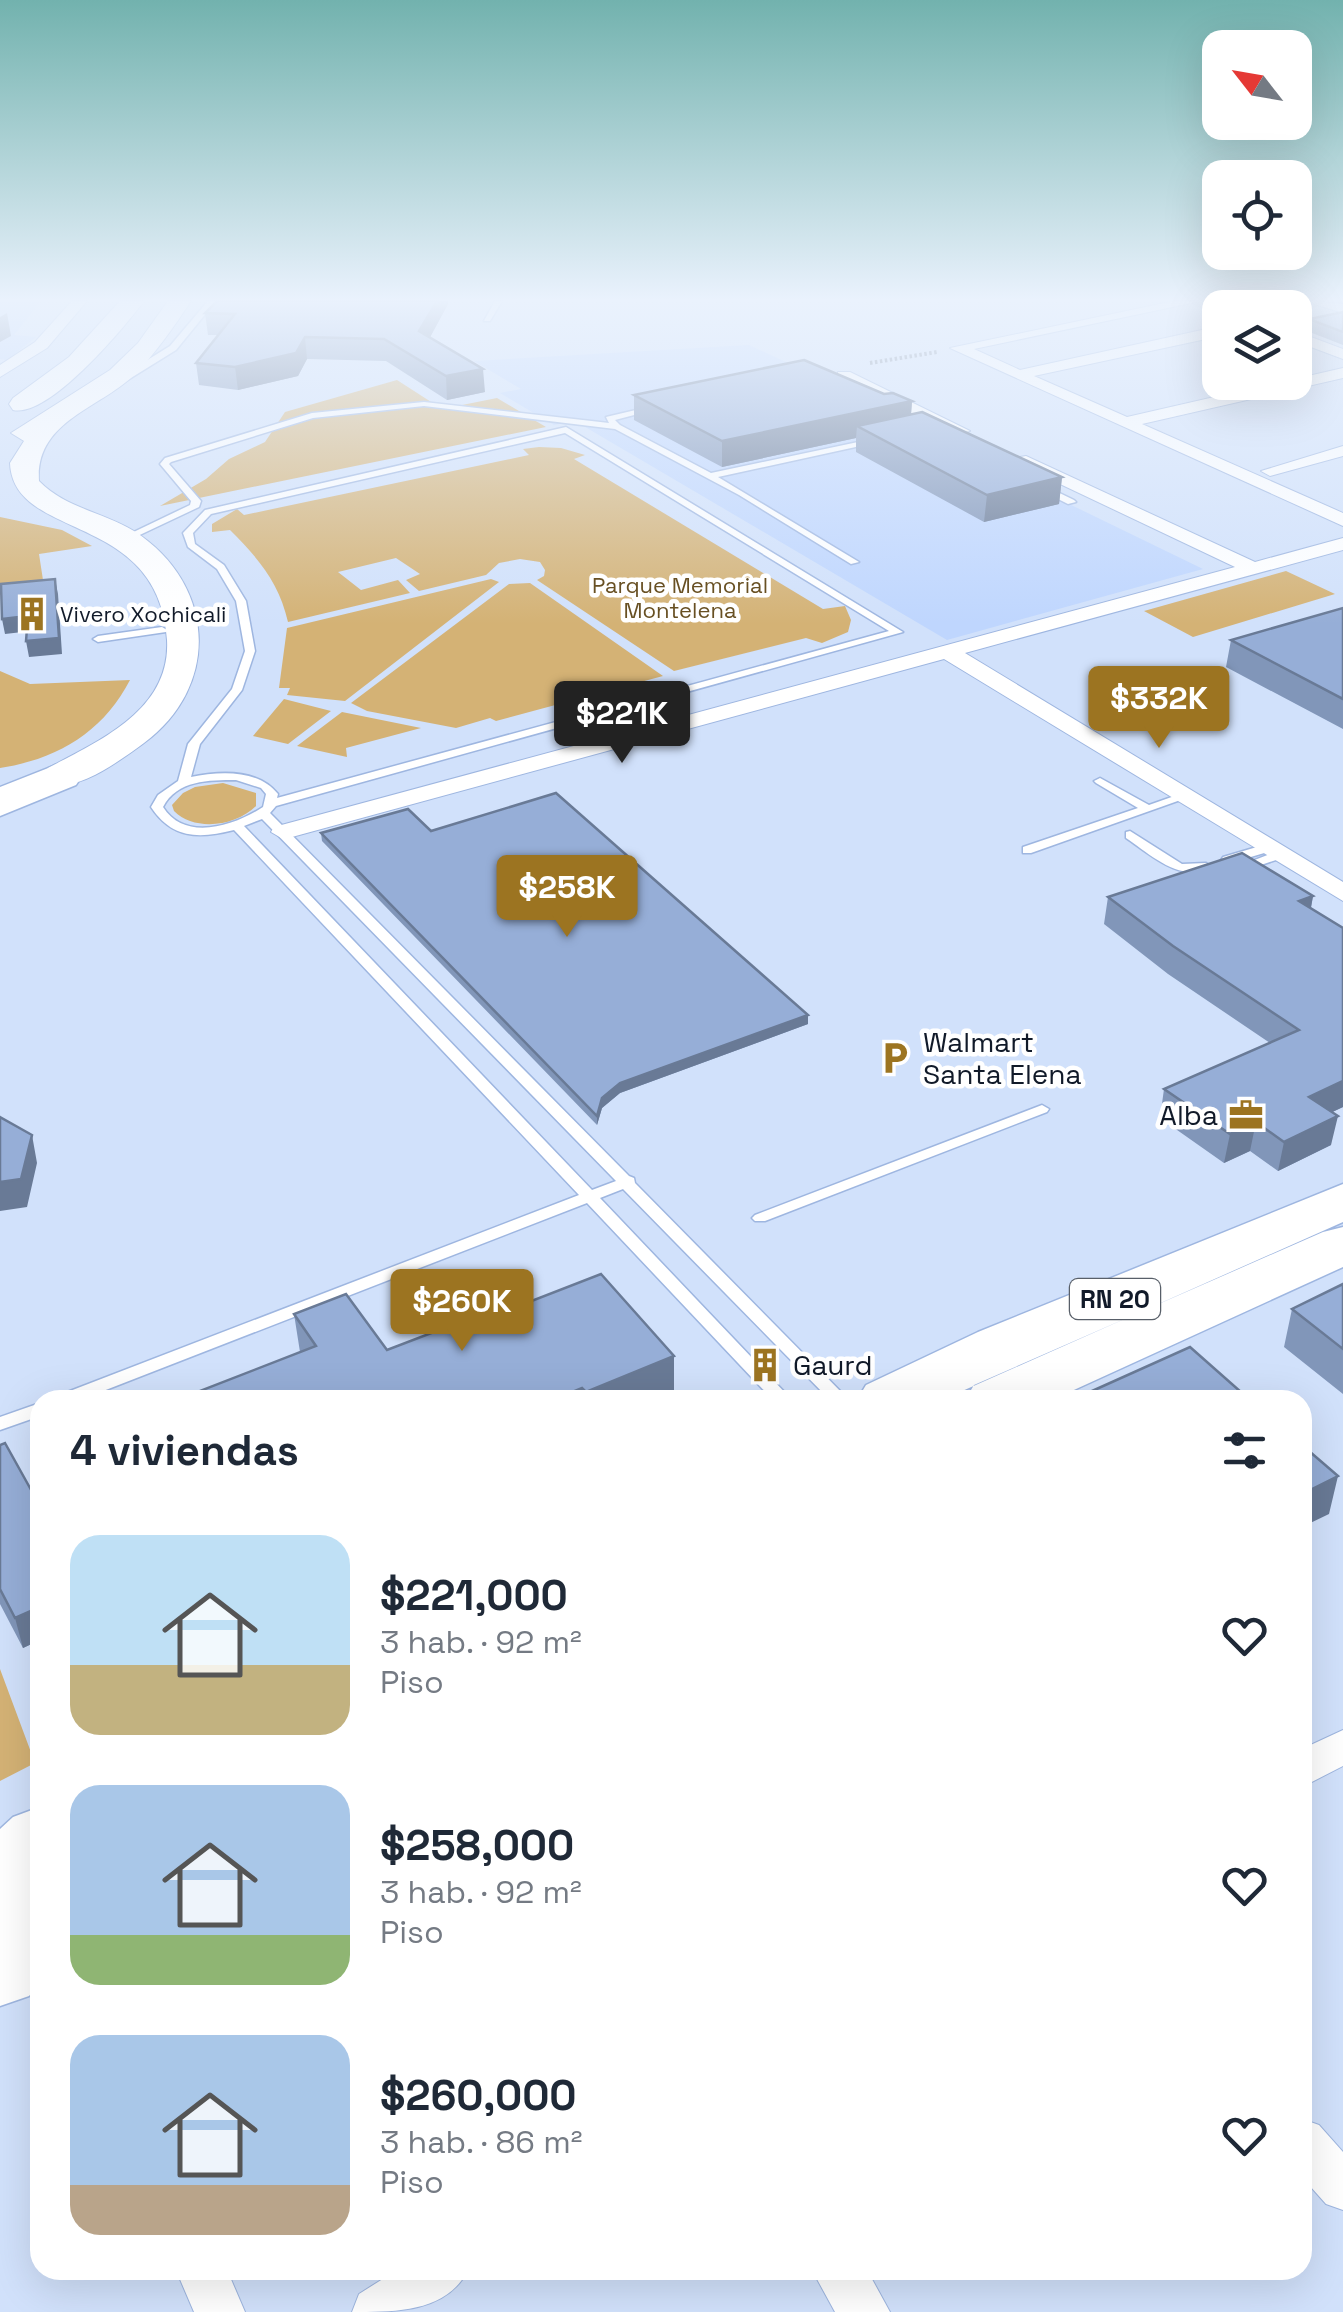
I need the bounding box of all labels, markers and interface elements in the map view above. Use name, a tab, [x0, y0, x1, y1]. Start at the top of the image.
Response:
north arrow	[1202, 30, 1312, 140]
map controls	[1202, 30, 1312, 400]
button: locate	[1202, 160, 1312, 270]
button: layers	[1202, 290, 1312, 400]
park label: Parque Memorial Montelena	[592, 571, 768, 624]
building icon: Vivero Xochicali	[13, 595, 51, 633]
place label: Vivero Xochicali	[60, 600, 226, 628]
pin: $332K	[1089, 666, 1229, 751]
text: $332K	[1110, 678, 1208, 718]
pin: $221K	[552, 681, 692, 766]
text: $221K	[576, 693, 668, 733]
pin: $258K	[497, 855, 637, 940]
text: $258K	[519, 867, 615, 907]
place label: Walmart Santa Elena	[923, 1024, 1082, 1092]
parking icon: Walmart Santa Elena	[876, 1039, 914, 1077]
office icon: Alba	[1227, 1096, 1265, 1134]
place label: Alba	[1159, 1097, 1218, 1133]
pin: $260K	[392, 1269, 532, 1354]
road number: RN 20	[1070, 1279, 1160, 1319]
text: $260K	[413, 1281, 511, 1321]
building icon: Gaurd	[746, 1346, 784, 1384]
place label: Gaurd	[793, 1347, 872, 1383]
icon: filters	[1217, 1423, 1272, 1478]
text: 4 viviendas	[70, 1424, 299, 1477]
text: $221,000	[380, 1569, 568, 1622]
icon: home	[150, 1575, 270, 1695]
icon: heart	[1217, 1608, 1272, 1663]
text: 3 hab. · 92 m²	[380, 1622, 582, 1662]
text: Piso	[380, 1662, 444, 1702]
text: $258,000	[380, 1819, 574, 1872]
icon: home	[150, 1825, 270, 1945]
icon: heart	[1217, 1858, 1272, 1913]
text: 3 hab. · 92 m²	[380, 1872, 582, 1912]
text: Piso	[380, 1912, 444, 1952]
text: $260,000	[380, 2069, 577, 2122]
icon: home	[150, 2075, 270, 2195]
icon: heart	[1217, 2108, 1272, 2163]
text: 3 hab. · 86 m²	[380, 2122, 582, 2162]
text: Piso	[380, 2162, 444, 2202]

